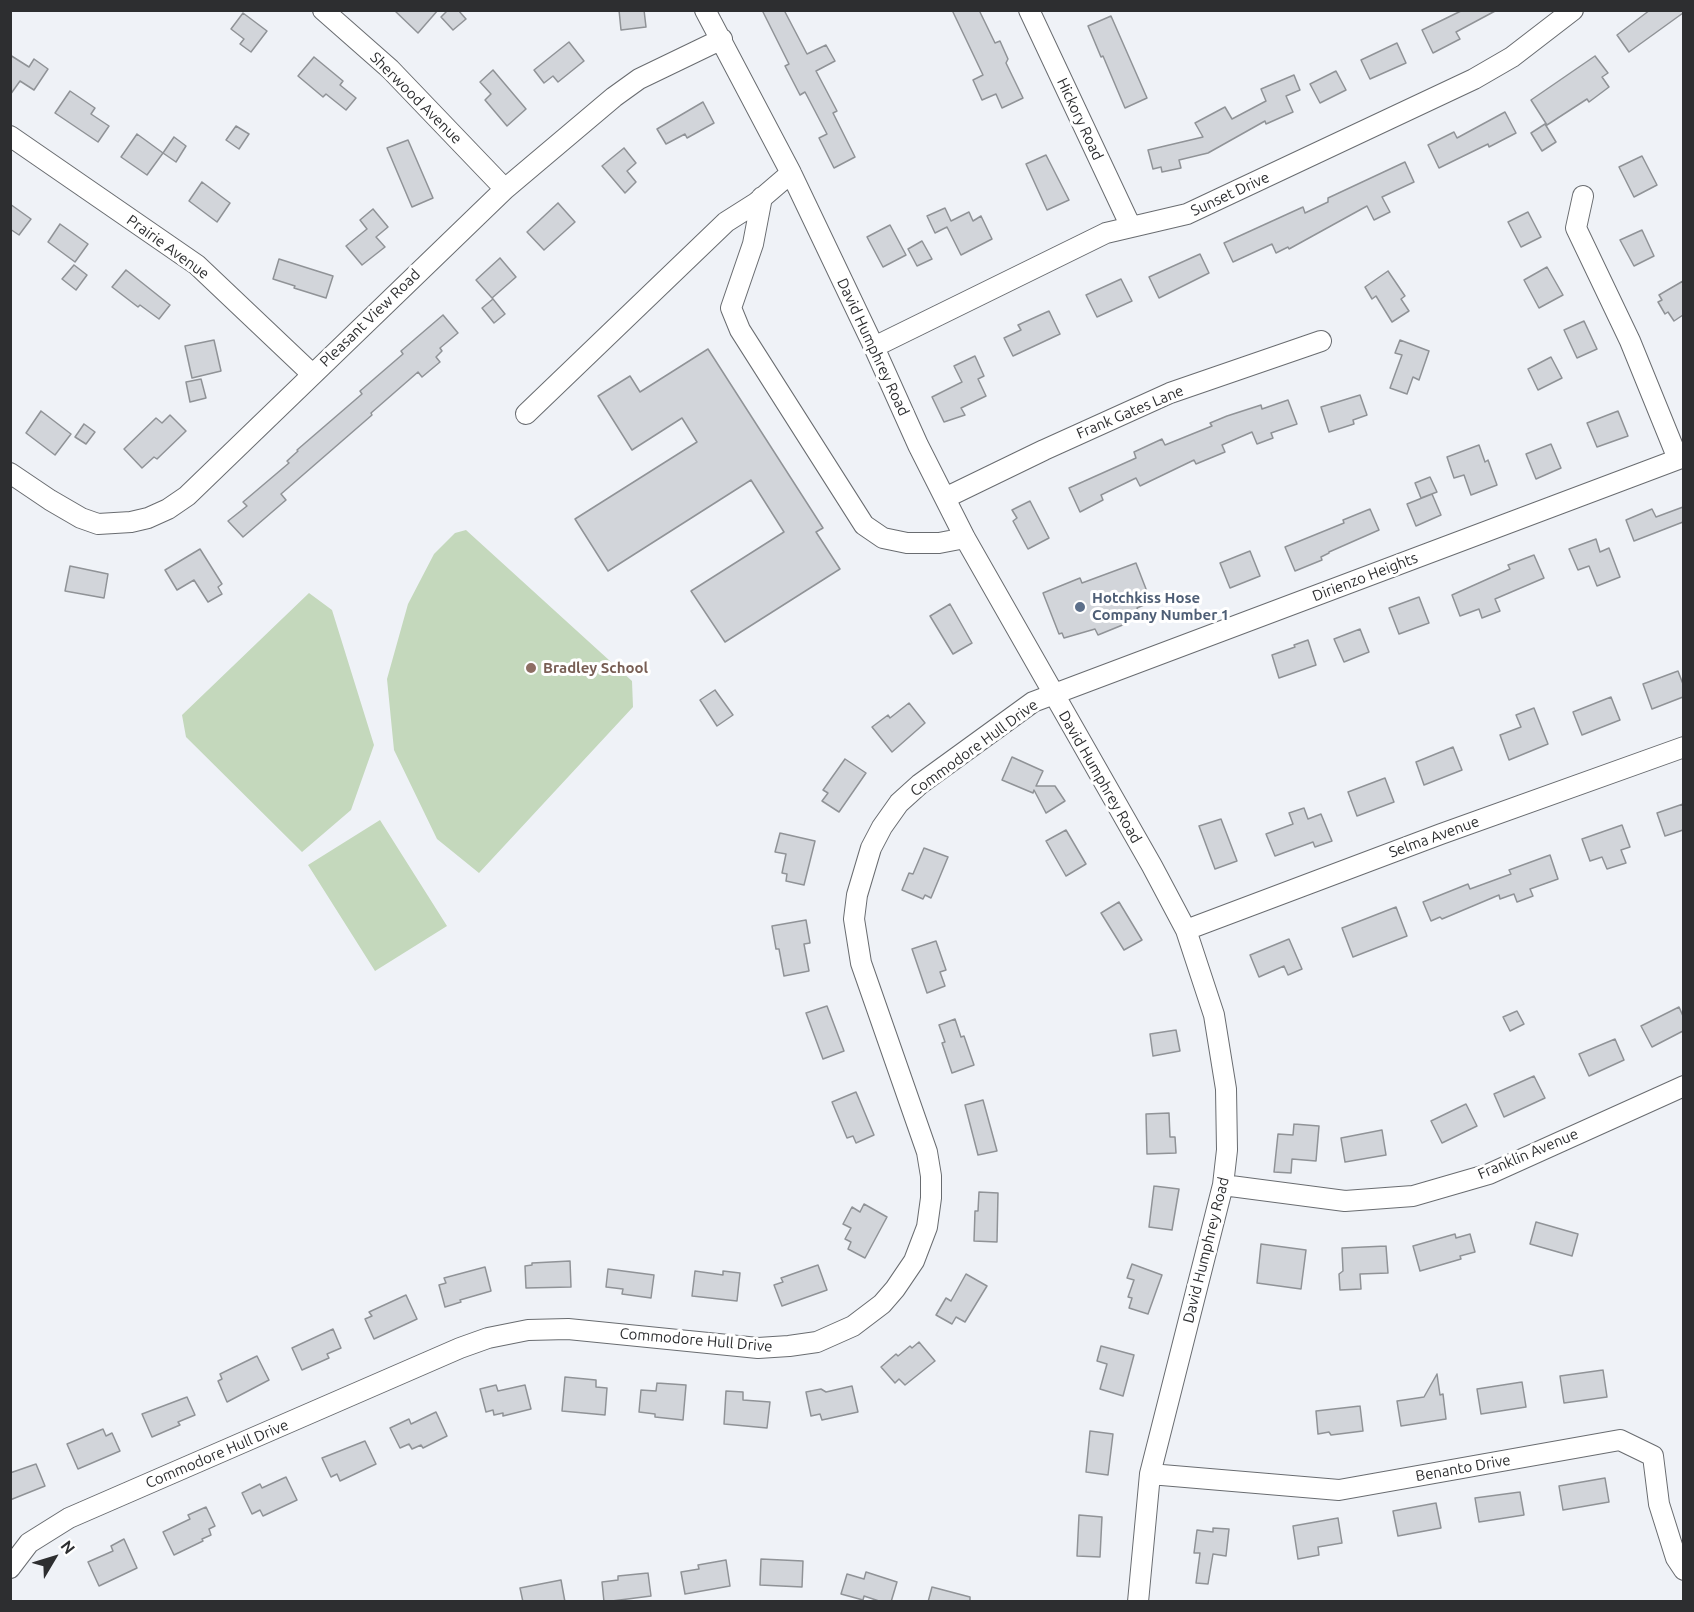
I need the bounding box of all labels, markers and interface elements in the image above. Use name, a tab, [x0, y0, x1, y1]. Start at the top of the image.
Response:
street label: Sherwood Avenue	[366, 48, 466, 148]
street label: Hickory Road	[1053, 75, 1107, 163]
street label: Sunset Drive	[1188, 168, 1272, 220]
street label: Prairie Avenue	[123, 211, 213, 283]
street label: Pleasant View Road	[316, 265, 424, 371]
street label: David Humphrey Road	[833, 275, 913, 419]
street label: Frank Gates Lane	[1074, 381, 1186, 443]
street label: Dirienzo Heights	[1310, 549, 1420, 605]
place label: Hotchkiss Hose Company Number 1	[1092, 589, 1229, 624]
marker: Hotchkiss Hose Company Number 1	[1073, 600, 1087, 614]
place label: Bradley School	[543, 659, 648, 677]
marker: Bradley School	[524, 661, 538, 675]
street label: Commodore Hull Drive	[907, 696, 1041, 800]
street label: David Humphrey Road	[1055, 708, 1145, 846]
street label: Selma Avenue	[1386, 812, 1482, 862]
street label: Franklin Avenue	[1475, 1125, 1581, 1183]
street label: David Humphrey Road	[1179, 1175, 1233, 1325]
street label: Commodore Hull Drive	[619, 1324, 773, 1356]
street label: Commodore Hull Drive	[143, 1416, 291, 1492]
street label: Benanto Drive	[1414, 1451, 1512, 1485]
north arrow	[24, 1528, 84, 1588]
text: N	[57, 1537, 79, 1557]

